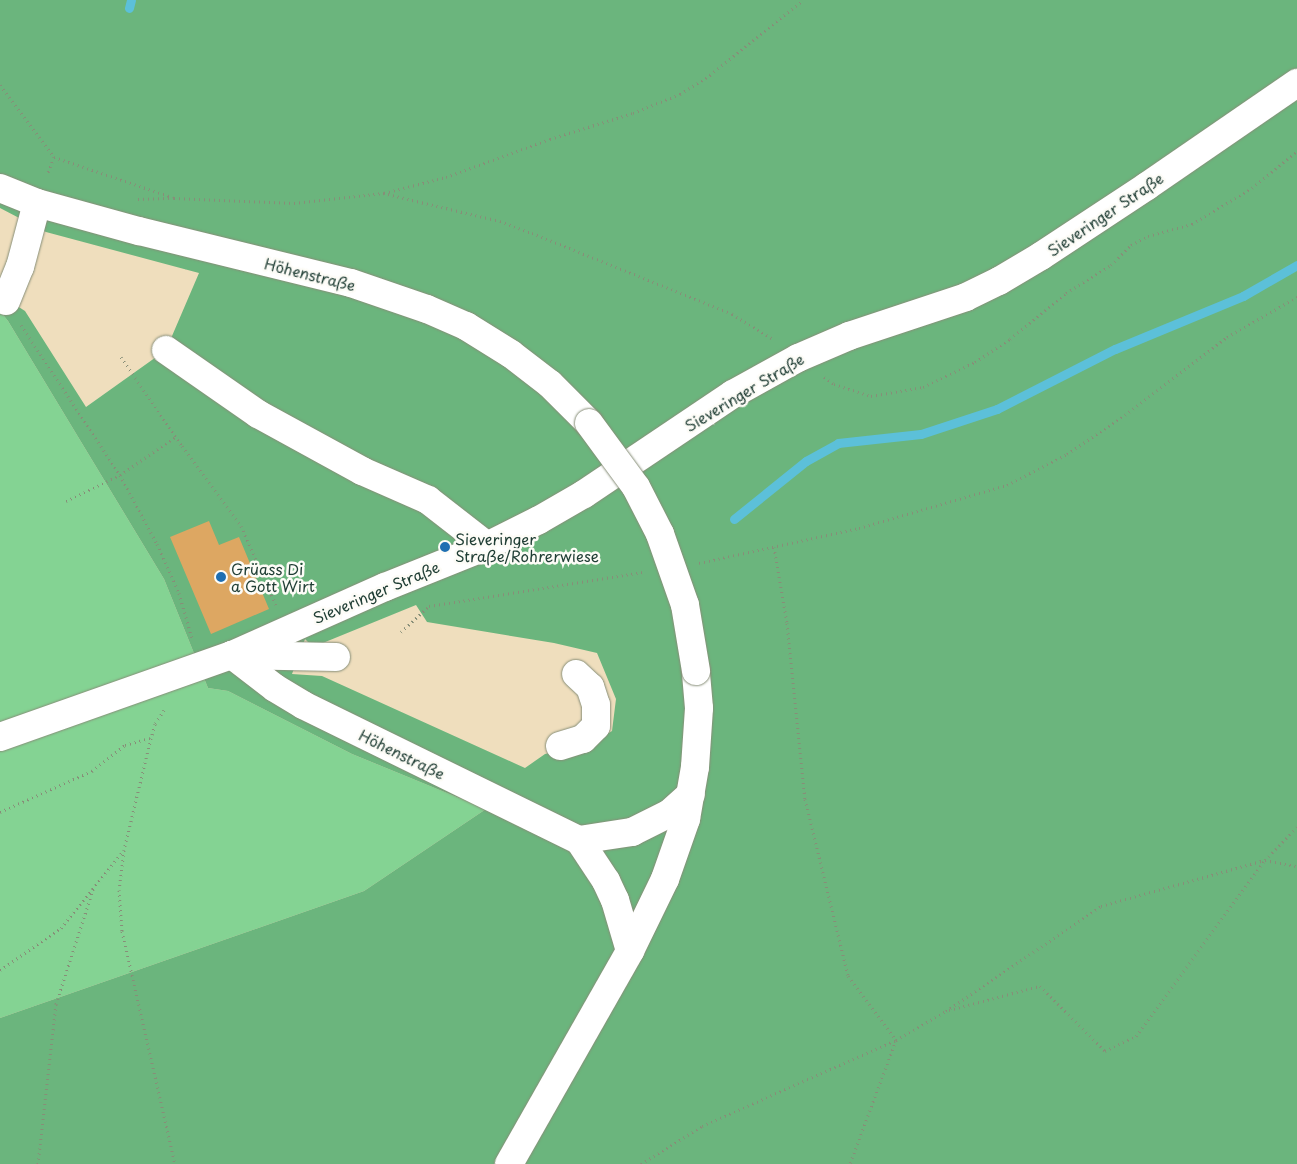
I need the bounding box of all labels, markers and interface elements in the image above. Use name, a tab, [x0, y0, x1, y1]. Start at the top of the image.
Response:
street label: Sieveringer Straße	[1044, 169, 1166, 259]
street label: Höhenstraße	[263, 254, 357, 294]
street label: Sieveringer Straße	[681, 349, 807, 435]
place label: Sieveringer Straße/Rohrerwiese	[455, 529, 599, 564]
marker: Sieveringer Straße/Rohrerwiese	[439, 541, 451, 553]
street label: Sieveringer Straße	[310, 557, 442, 627]
place label: Grüass Di a Gott Wirt	[231, 559, 316, 594]
marker: Grüass Di a Gott Wirt	[215, 571, 227, 583]
street label: Höhenstraße	[356, 726, 448, 782]

